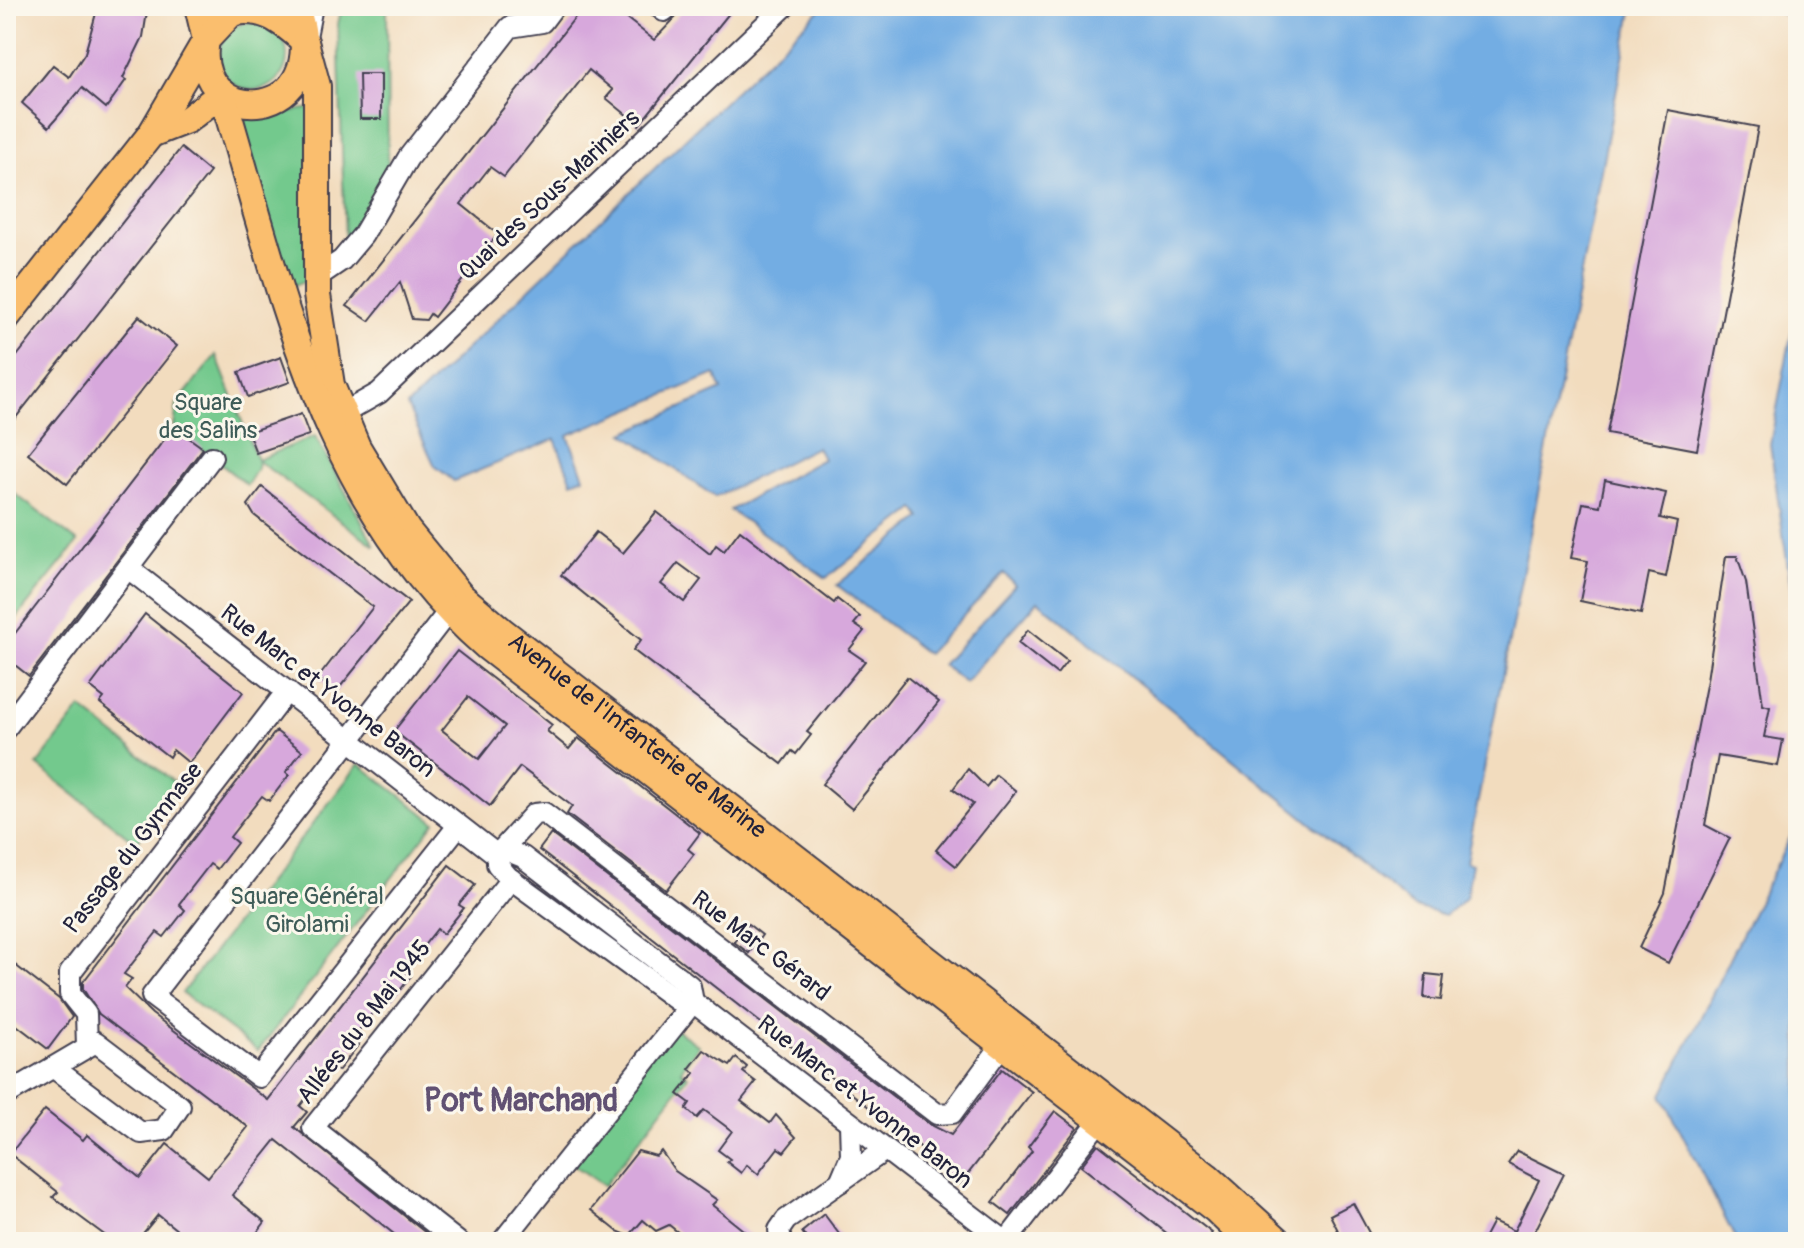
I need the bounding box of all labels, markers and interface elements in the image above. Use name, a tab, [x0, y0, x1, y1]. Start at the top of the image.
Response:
street label: Quai des Sous-Mariniers	[452, 103, 646, 286]
park label: Square des Salins	[159, 388, 258, 445]
street label: Rue Marc et Yvonne Baron	[215, 598, 441, 784]
street label: Avenue de l'Infanterie de Marine	[502, 627, 772, 844]
street label: Passage du Gymnase	[57, 757, 209, 939]
park label: Square Général Girolami	[230, 882, 384, 939]
street label: Rue Marc Gérard	[686, 885, 836, 1007]
street label: Allées du 8 Mai 1945	[291, 934, 437, 1110]
street label: Rue Marc et Yvonne Baron	[752, 1009, 978, 1195]
district label: Port Marchand	[424, 1081, 618, 1121]

